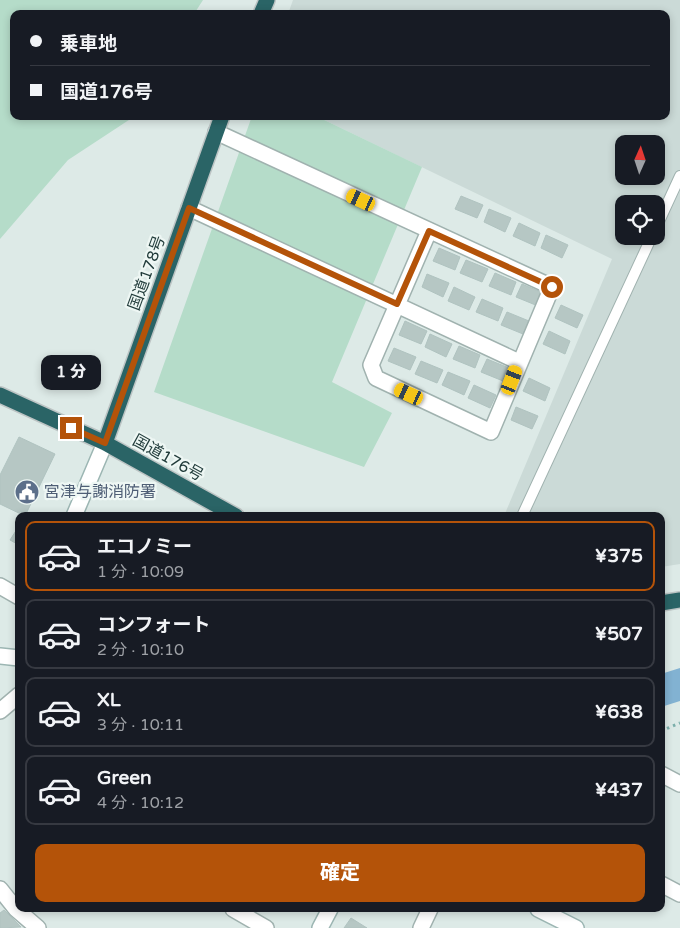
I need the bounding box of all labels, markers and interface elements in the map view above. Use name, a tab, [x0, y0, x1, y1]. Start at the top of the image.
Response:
text: 乗車地	[60, 33, 117, 55]
text: 国道176号	[60, 81, 153, 103]
north arrow	[615, 135, 665, 185]
map controls	[615, 135, 665, 245]
car	[344, 187, 377, 213]
button: locate	[615, 195, 665, 245]
street label: 国道178号	[124, 233, 170, 313]
route start	[541, 276, 563, 298]
callout: 1 分	[41, 356, 101, 390]
text: 1 分	[56, 362, 86, 382]
car	[499, 363, 524, 397]
car	[392, 381, 425, 407]
route end	[60, 417, 82, 439]
street label: 国道176号	[129, 430, 207, 486]
public building icon: 宮津与謝消防署	[14, 479, 40, 505]
place label: 宮津与謝消防署	[44, 482, 156, 502]
icon: car	[37, 534, 82, 579]
text: エコノミー	[97, 536, 192, 558]
text: ¥375	[595, 545, 643, 567]
text: 1 分 · 10:09	[97, 562, 184, 582]
icon: car	[37, 612, 82, 657]
text: コンフォート	[97, 614, 210, 636]
text: ¥507	[595, 623, 643, 645]
text: 2 分 · 10:10	[97, 640, 184, 660]
text: XL	[97, 689, 121, 711]
icon: car	[37, 690, 82, 735]
text: ¥638	[595, 701, 643, 723]
text: 3 分 · 10:11	[97, 715, 184, 735]
text: Green	[97, 767, 151, 789]
icon: car	[37, 768, 82, 813]
text: ¥437	[595, 779, 643, 801]
text: 4 分 · 10:12	[97, 793, 184, 813]
button: 確定	[35, 844, 645, 902]

